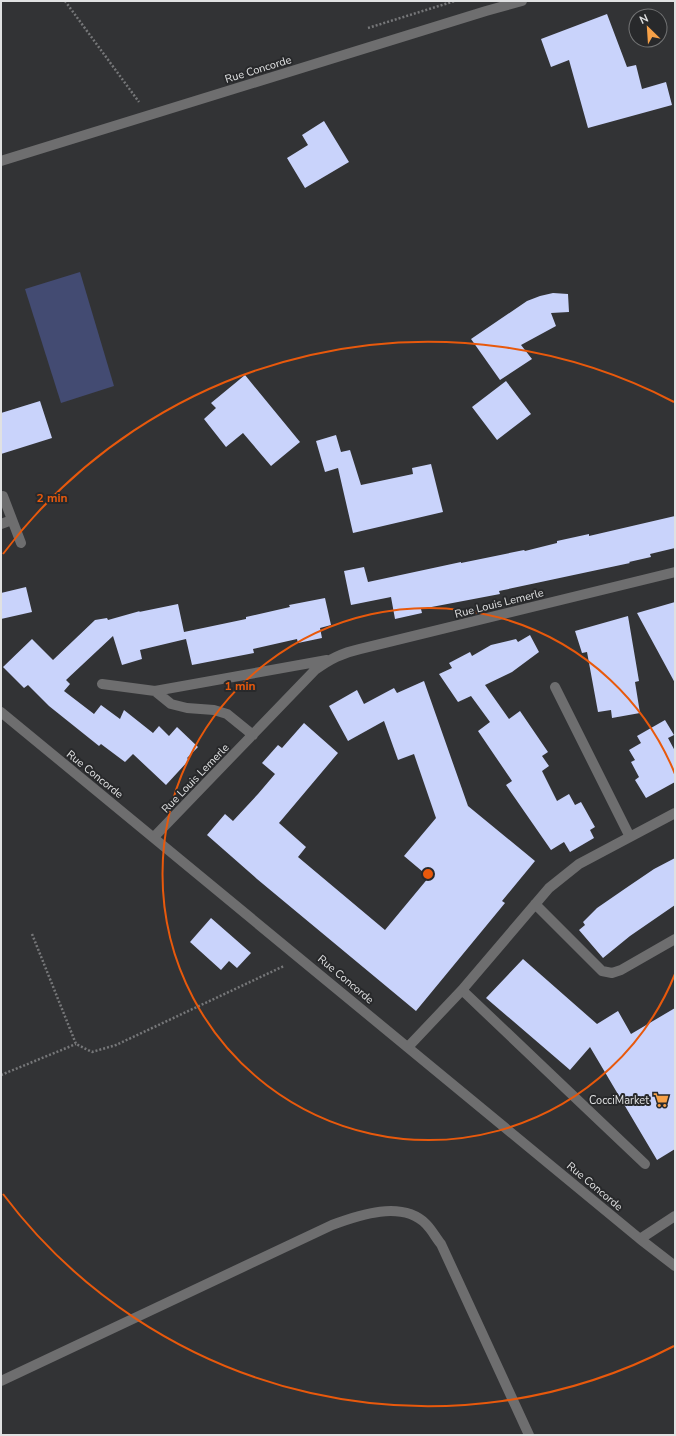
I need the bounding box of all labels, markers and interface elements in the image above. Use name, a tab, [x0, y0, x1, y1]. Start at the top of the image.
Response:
north arrow	[628, 8, 668, 48]
text: N	[637, 11, 651, 28]
street label: Rue Concorde	[223, 52, 293, 87]
text: 2 min	[36, 490, 68, 506]
street label: Rue Louis Lemerle	[453, 585, 545, 622]
text: 1 min	[224, 678, 256, 694]
street label: Rue Louis Lemerle	[158, 740, 232, 816]
street label: Rue Concorde	[63, 747, 126, 802]
centre of rings	[421, 867, 435, 881]
street label: Rue Concorde	[314, 952, 377, 1007]
supermarket icon: CocciMarket	[652, 1091, 670, 1109]
place label: CocciMarket	[589, 1093, 649, 1108]
street label: Rue Concorde	[563, 1159, 626, 1214]

